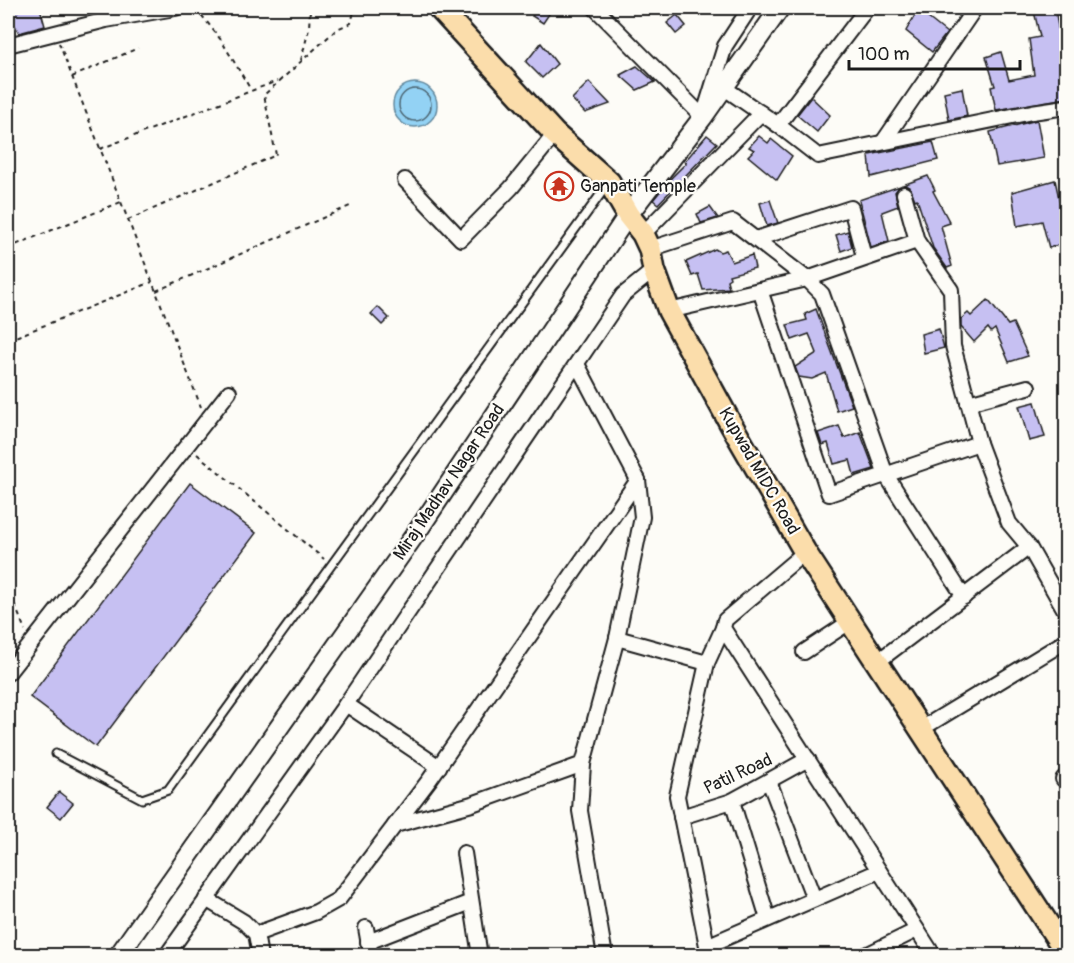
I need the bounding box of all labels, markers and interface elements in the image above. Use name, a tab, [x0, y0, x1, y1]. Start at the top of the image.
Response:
scale bar	[849, 33, 1020, 71]
text: 100 m	[858, 43, 910, 66]
temple icon: Ganpati Temple	[543, 170, 575, 202]
place label: Ganpati Temple	[580, 175, 696, 198]
street label: Miraj Madhav Nagar Road	[388, 399, 510, 565]
street label: Kupwad MIDC Road	[713, 403, 805, 539]
street label: Patil Road	[700, 748, 776, 800]

